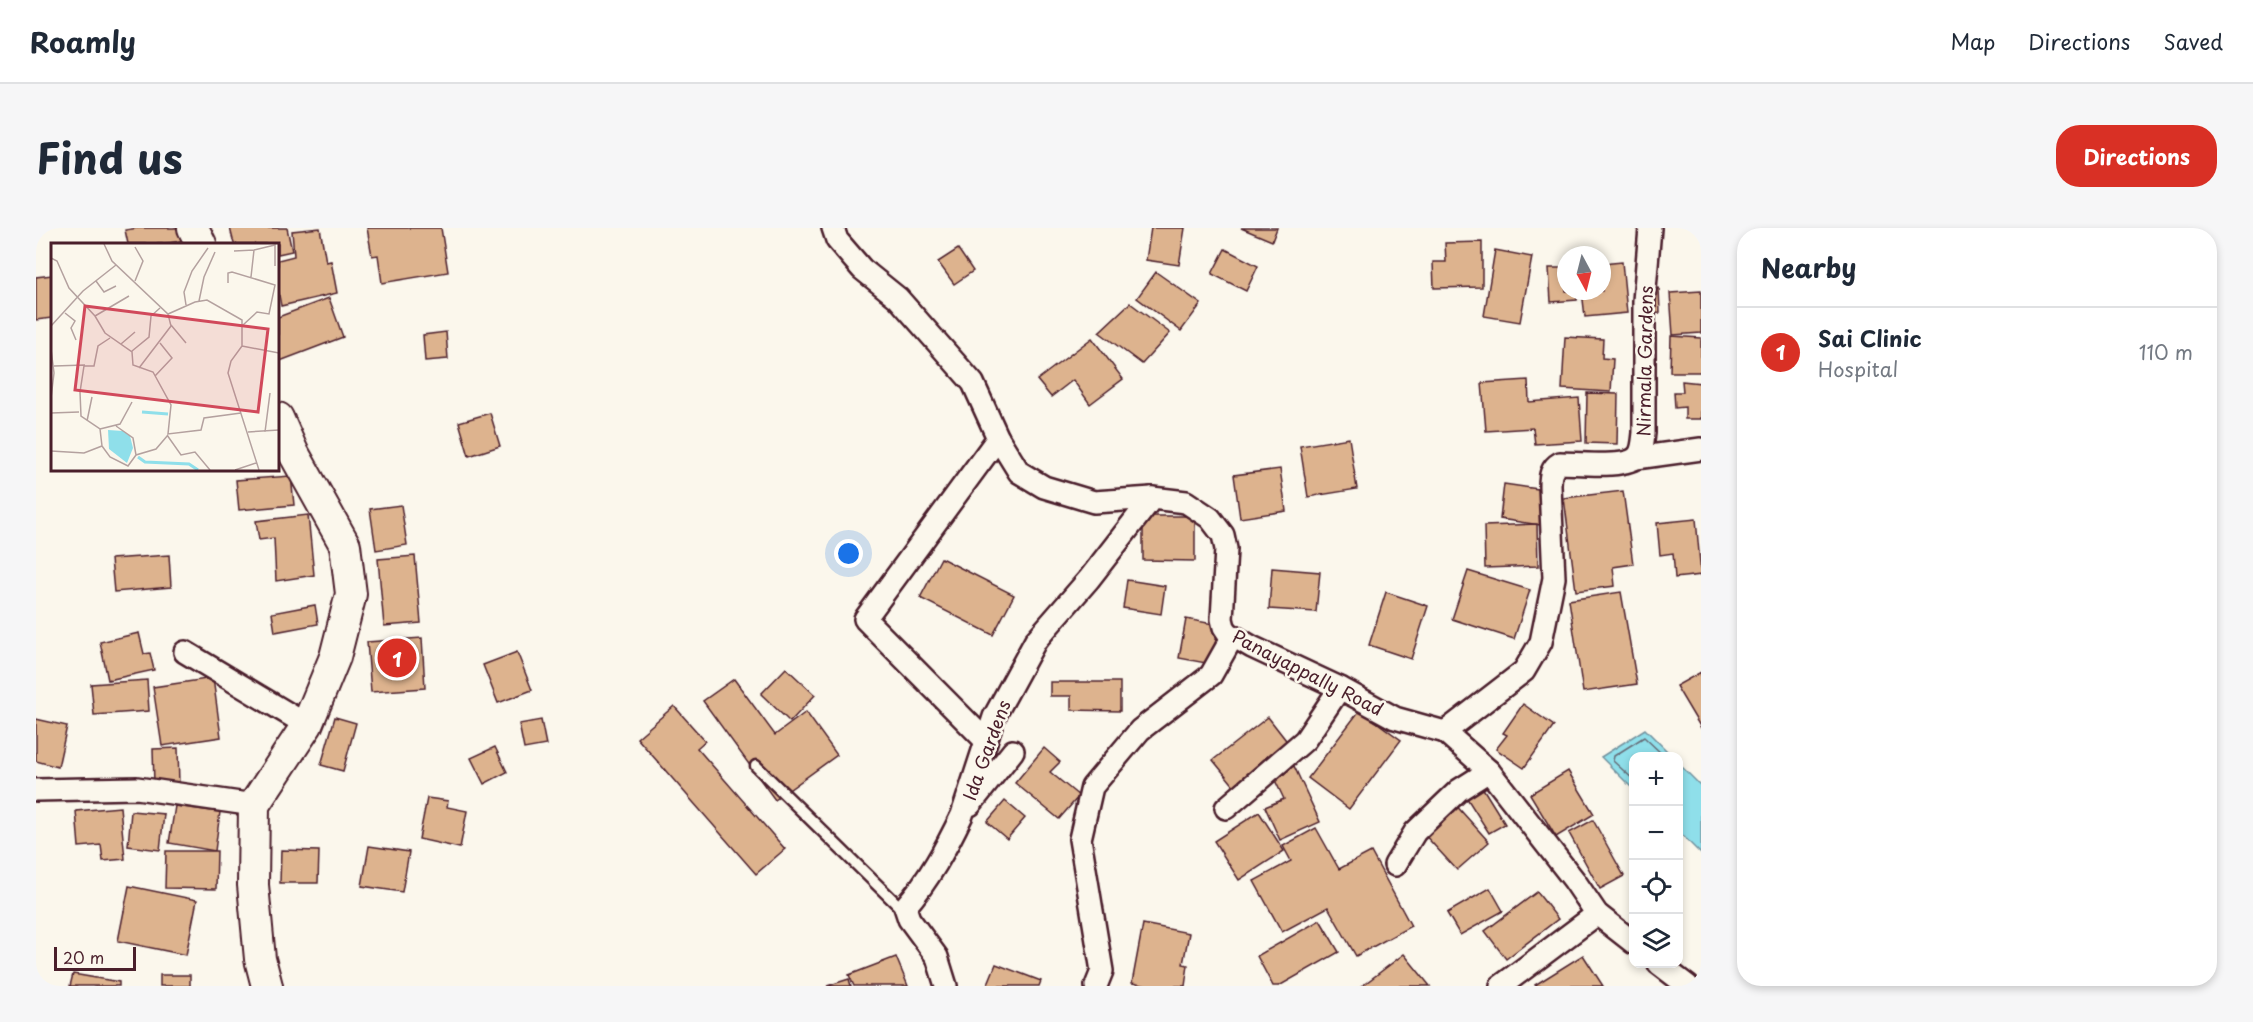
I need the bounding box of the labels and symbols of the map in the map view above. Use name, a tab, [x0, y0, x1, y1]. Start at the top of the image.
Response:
inset map	[51, 243, 279, 471]
north arrow	[1557, 246, 1611, 300]
street label: Nirmala Gardens	[1629, 285, 1659, 437]
your location	[834, 539, 863, 568]
street label: Panayappally Road	[1228, 622, 1388, 722]
pin: 1	[378, 636, 416, 680]
street label: Ida Gardens	[955, 696, 1017, 804]
scale bar	[54, 944, 136, 972]

